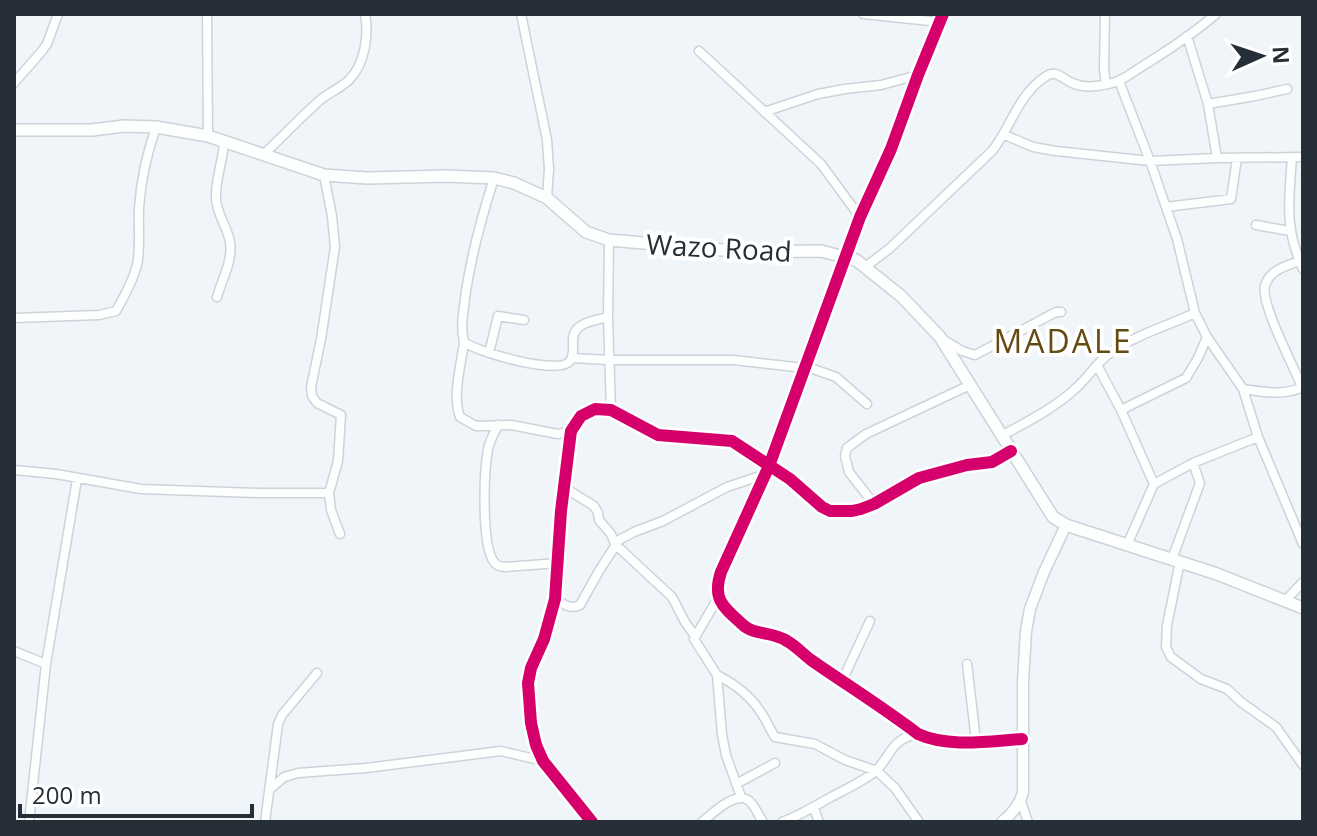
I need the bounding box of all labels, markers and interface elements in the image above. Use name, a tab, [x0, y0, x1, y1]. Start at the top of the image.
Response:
north arrow	[1221, 16, 1301, 96]
text: N	[1267, 45, 1297, 65]
street label: Wazo Road	[645, 224, 793, 270]
district label: MADALE	[994, 319, 1132, 362]
scale bar	[20, 768, 252, 818]
text: 200 m	[32, 778, 102, 811]

